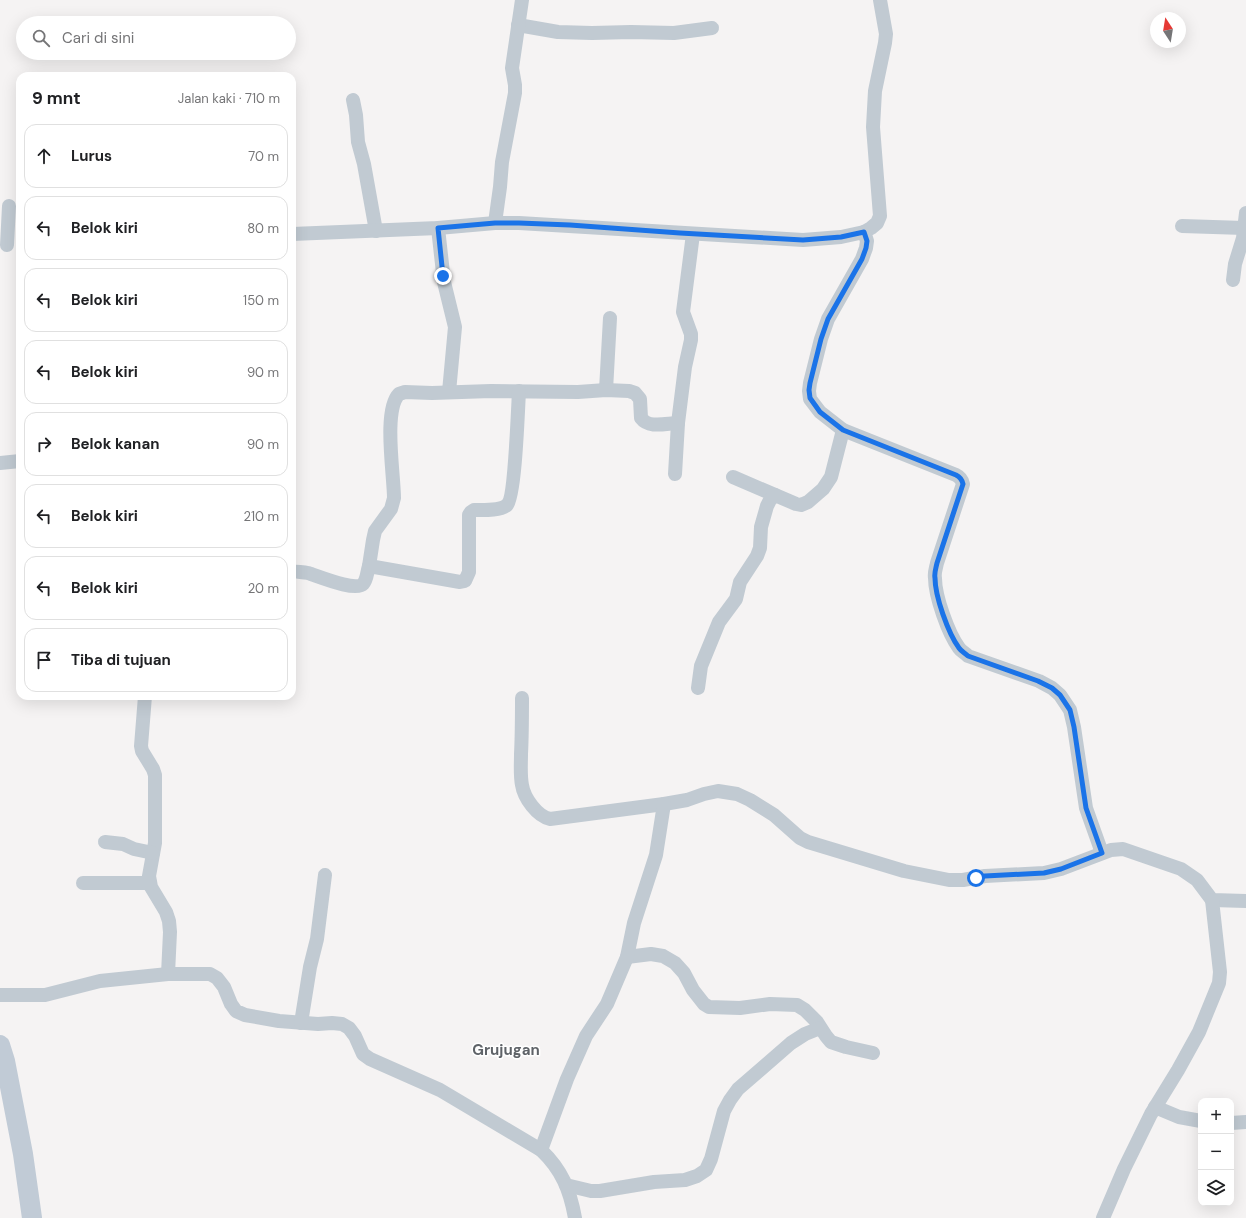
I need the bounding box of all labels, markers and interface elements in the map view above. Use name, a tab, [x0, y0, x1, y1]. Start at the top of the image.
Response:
north arrow	[1150, 12, 1186, 48]
search box	[16, 16, 296, 60]
icon: search	[30, 27, 52, 49]
text: Cari di sini	[62, 28, 134, 48]
text: 9 mnt	[32, 87, 81, 109]
text: Jalan kaki · 710 m	[178, 90, 280, 107]
icon: ahead	[33, 145, 55, 167]
text: Lurus	[71, 146, 112, 166]
text: 70 m	[248, 148, 279, 165]
icon: left	[33, 217, 55, 239]
text: Belok kiri	[71, 218, 138, 238]
text: 80 m	[247, 220, 279, 237]
route end	[434, 267, 452, 285]
icon: left	[33, 289, 55, 311]
text: Belok kiri	[71, 290, 138, 310]
text: 150 m	[243, 292, 279, 309]
icon: left	[33, 361, 55, 383]
text: Belok kiri	[71, 362, 138, 382]
text: 90 m	[247, 364, 279, 381]
icon: right	[33, 433, 55, 455]
text: Belok kanan	[71, 434, 159, 454]
text: 90 m	[247, 436, 279, 453]
icon: left	[33, 505, 55, 527]
text: Belok kiri	[71, 506, 138, 526]
text: 210 m	[244, 508, 279, 525]
icon: left	[33, 577, 55, 599]
text: Belok kiri	[71, 578, 138, 598]
text: 20 m	[248, 580, 279, 597]
icon: arrive	[33, 649, 55, 671]
text: Tiba di tujuan	[71, 650, 171, 670]
route start	[967, 869, 985, 887]
district label: Grujugan	[472, 1040, 540, 1060]
map controls	[1198, 1098, 1234, 1206]
button: +	[1198, 1098, 1234, 1134]
button: −	[1198, 1134, 1234, 1170]
button: layers	[1198, 1170, 1234, 1206]

